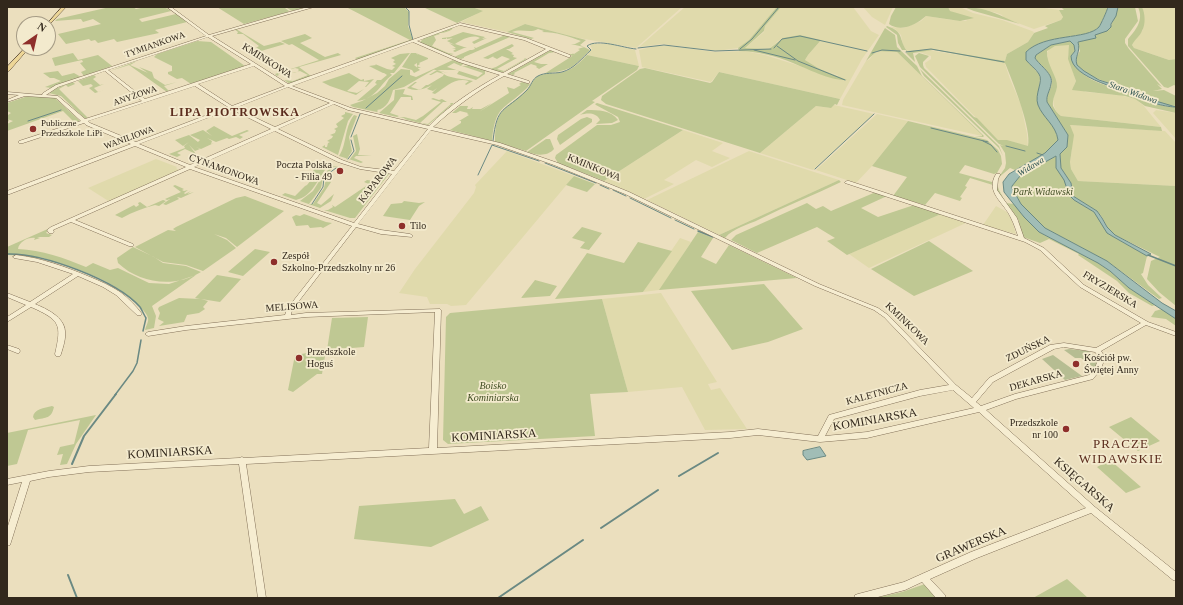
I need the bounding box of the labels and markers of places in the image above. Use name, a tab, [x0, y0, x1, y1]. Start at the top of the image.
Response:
place label: Publiczne Przedszkole LiPi	[41, 119, 102, 140]
marker: Publiczne Przedszkole LiPi	[28, 124, 38, 134]
place label: Poczta Polska - Filia 49	[276, 159, 332, 182]
marker: Poczta Polska - Filia 49	[335, 166, 345, 176]
place label: Tilo	[410, 220, 426, 232]
marker: Tilo	[397, 221, 407, 231]
place label: Zespół Szkolno-Przedszkolny nr 26	[282, 250, 395, 274]
marker: Zespół Szkolno-Przedszkolny nr 26	[269, 257, 279, 267]
place label: Przedszkole Hoguś	[307, 346, 355, 370]
place label: Kościół pw. Świętej Anny	[1084, 352, 1139, 376]
marker: Przedszkole Hoguś	[294, 353, 304, 363]
marker: Kościół pw. Świętej Anny	[1071, 359, 1081, 369]
place label: Przedszkole nr 100	[1010, 417, 1058, 440]
marker: Przedszkole nr 100	[1061, 424, 1071, 434]

